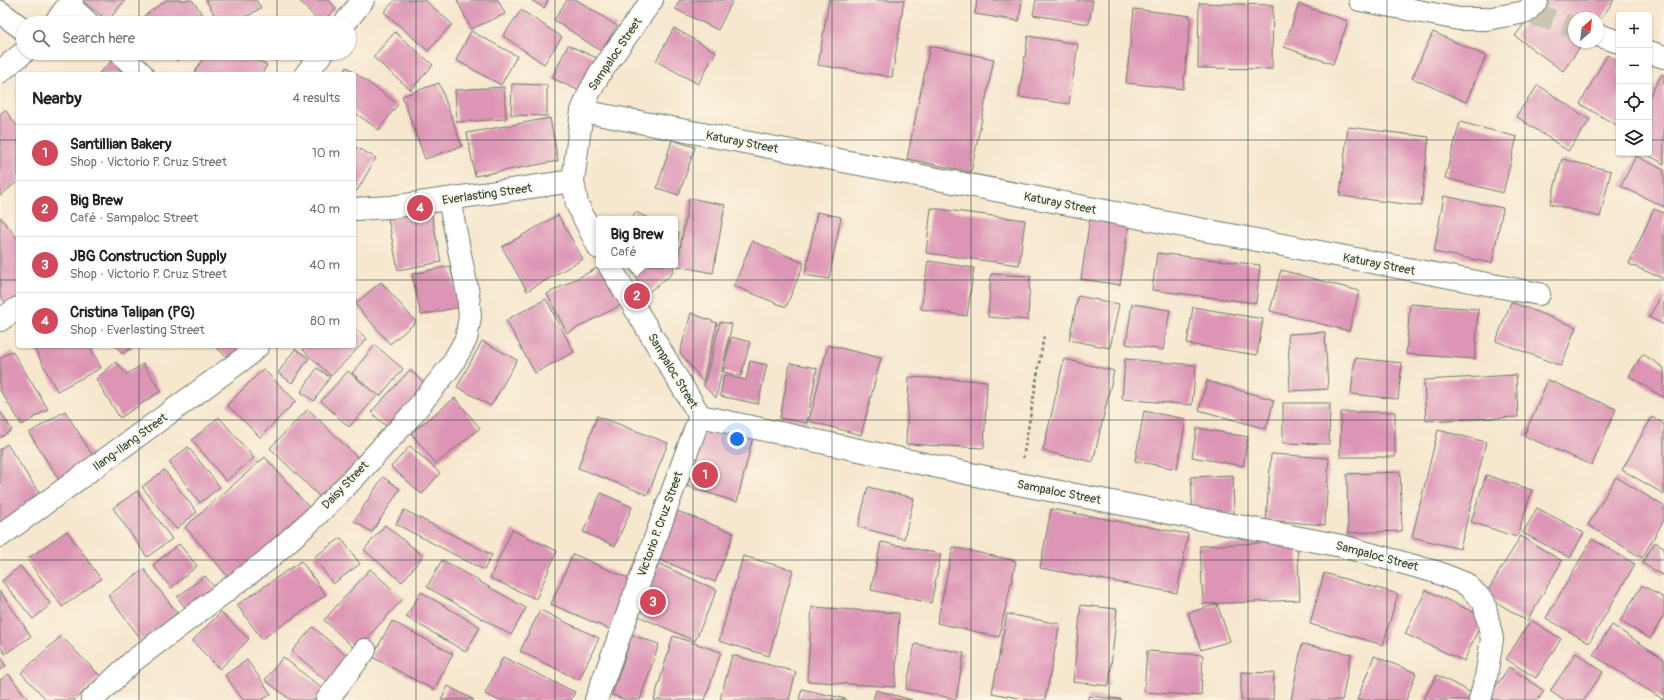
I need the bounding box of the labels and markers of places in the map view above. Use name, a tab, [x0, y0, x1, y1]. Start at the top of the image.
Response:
pin: 4	[407, 193, 433, 223]
pin: 2	[624, 281, 650, 311]
pin: 1	[692, 460, 718, 490]
pin: 3	[640, 587, 666, 617]

